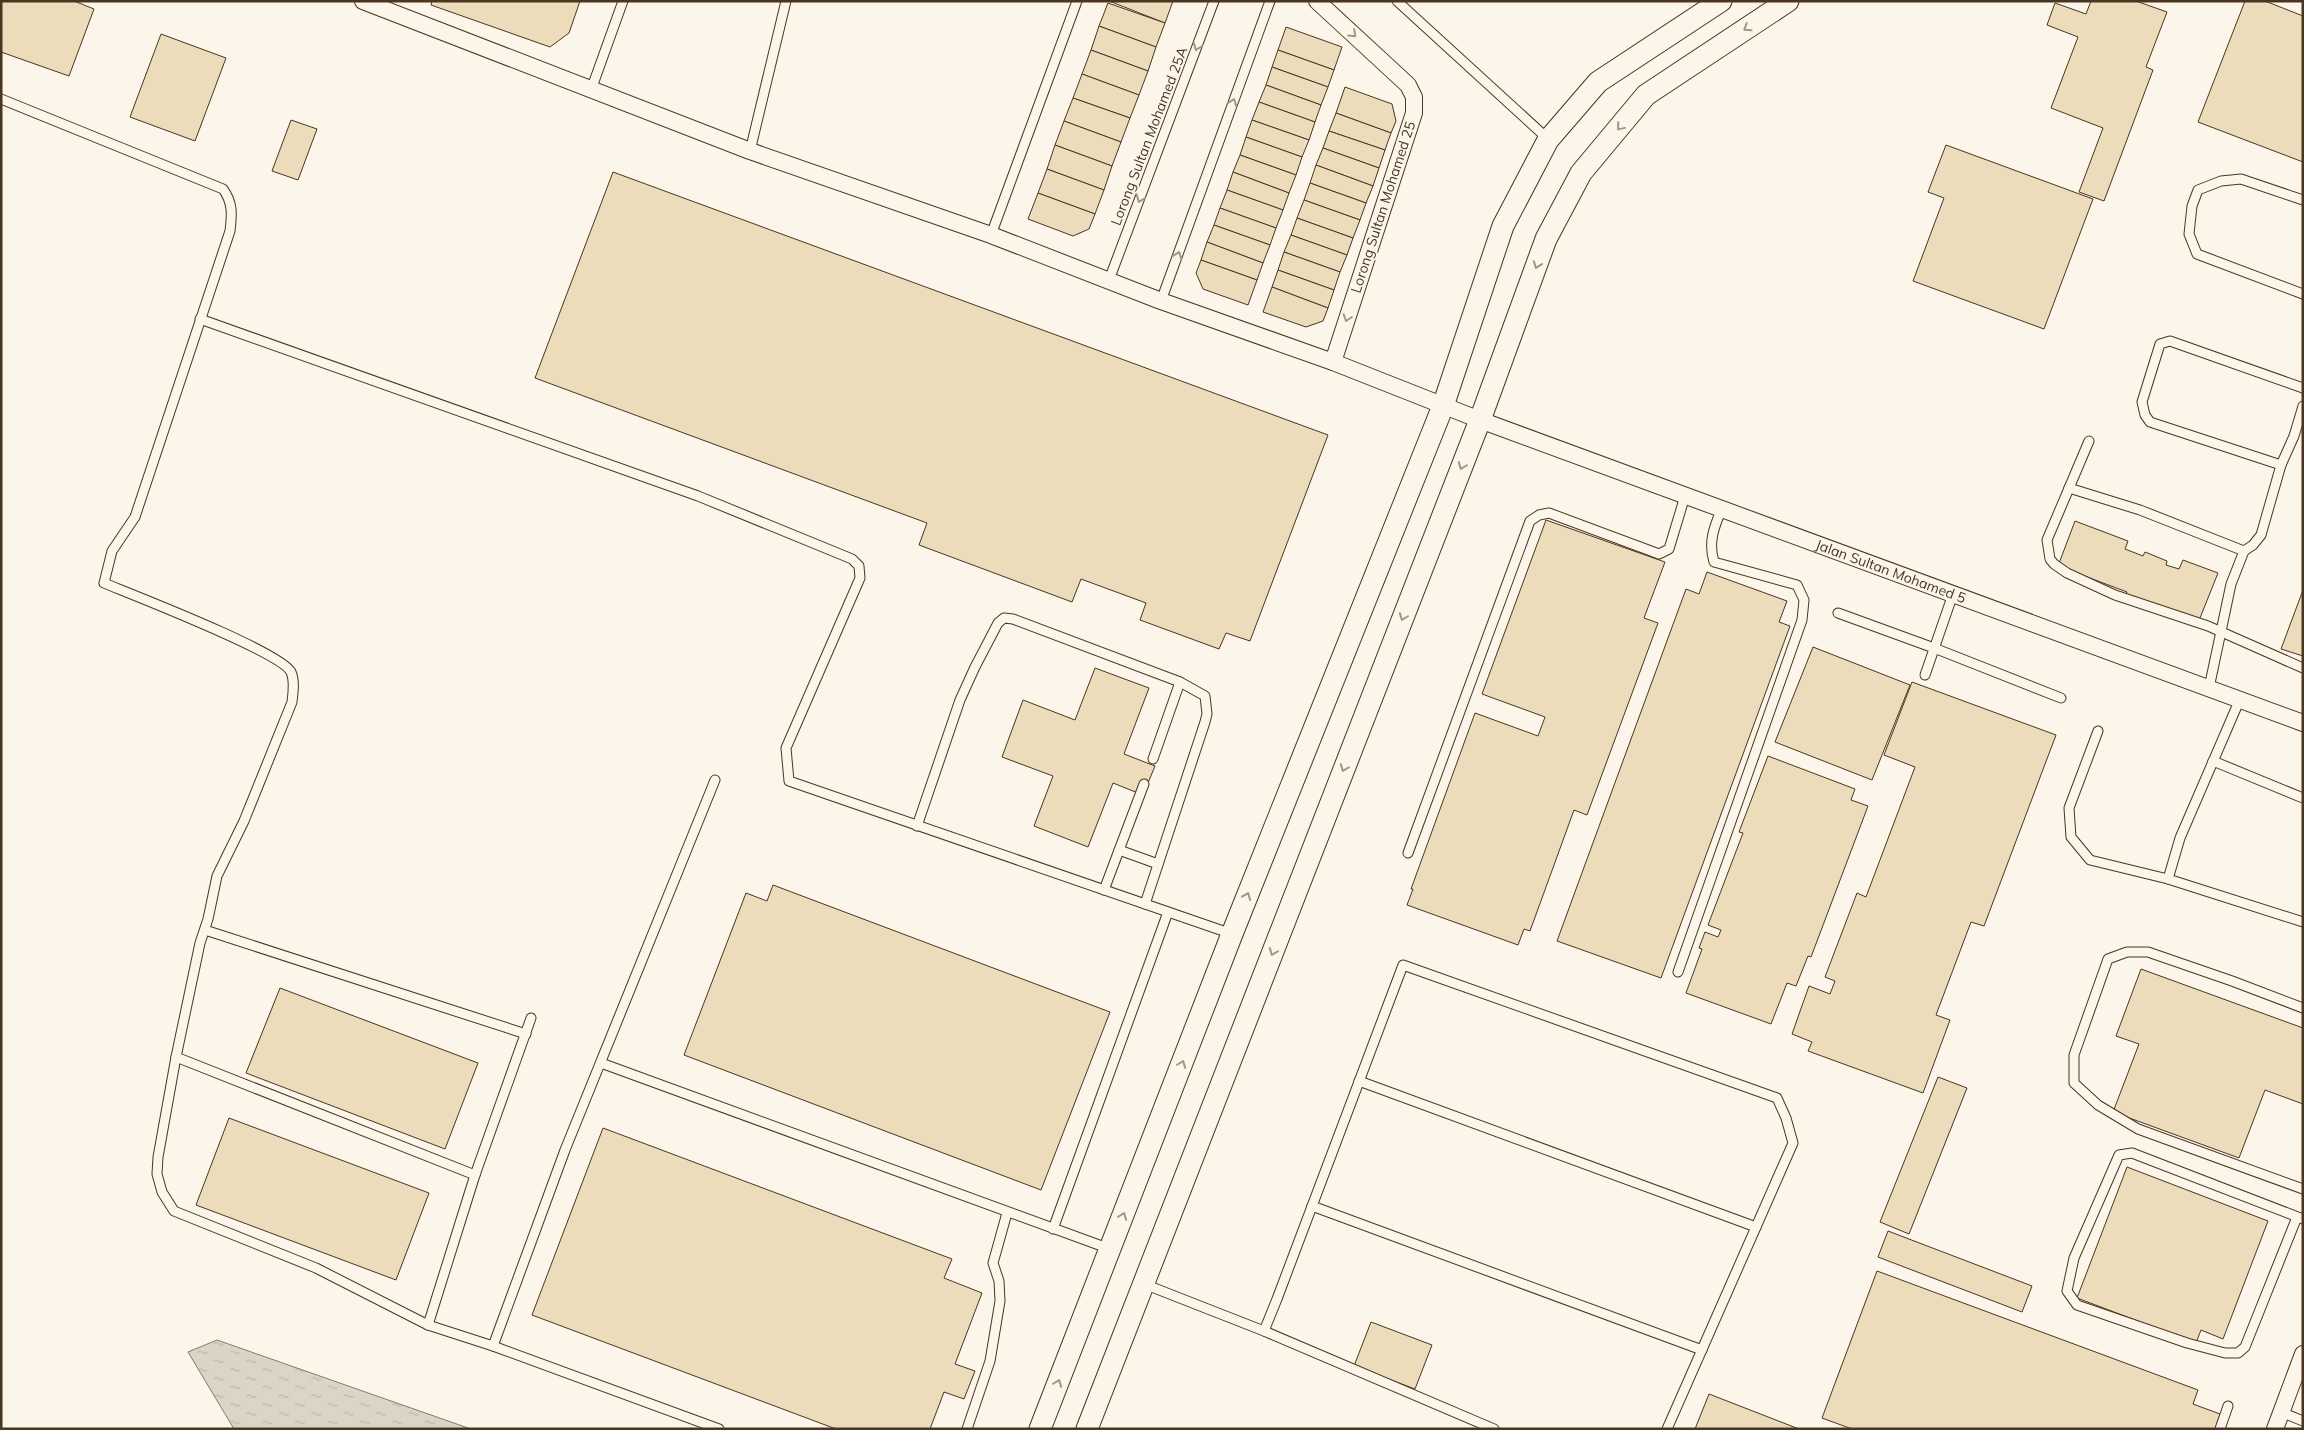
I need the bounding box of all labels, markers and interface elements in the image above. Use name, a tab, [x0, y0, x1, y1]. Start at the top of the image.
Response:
one-way arrow	[1743, 22, 1753, 31]
one-way arrow	[1347, 28, 1356, 37]
one-way arrow	[1193, 42, 1203, 51]
street label: Lorong Sultan Mohamed 25A	[1107, 44, 1192, 228]
one-way arrow	[1227, 99, 1237, 107]
street label: Lorong Sultan Mohamed 25	[1347, 119, 1419, 295]
one-way arrow	[1616, 121, 1625, 130]
one-way arrow	[1136, 194, 1146, 203]
one-way arrow	[1171, 251, 1182, 260]
one-way arrow	[1533, 260, 1543, 268]
one-way arrow	[1343, 313, 1353, 322]
one-way arrow	[1458, 461, 1468, 469]
street label: Jalan Sultan Mohamed 5	[1813, 535, 1969, 607]
one-way arrow	[1399, 612, 1410, 621]
one-way arrow	[1340, 764, 1350, 772]
one-way arrow	[1241, 892, 1252, 901]
one-way arrow	[1269, 948, 1279, 956]
one-way arrow	[1176, 1060, 1186, 1069]
one-way arrow	[1117, 1212, 1127, 1220]
one-way arrow	[1052, 1379, 1062, 1388]

